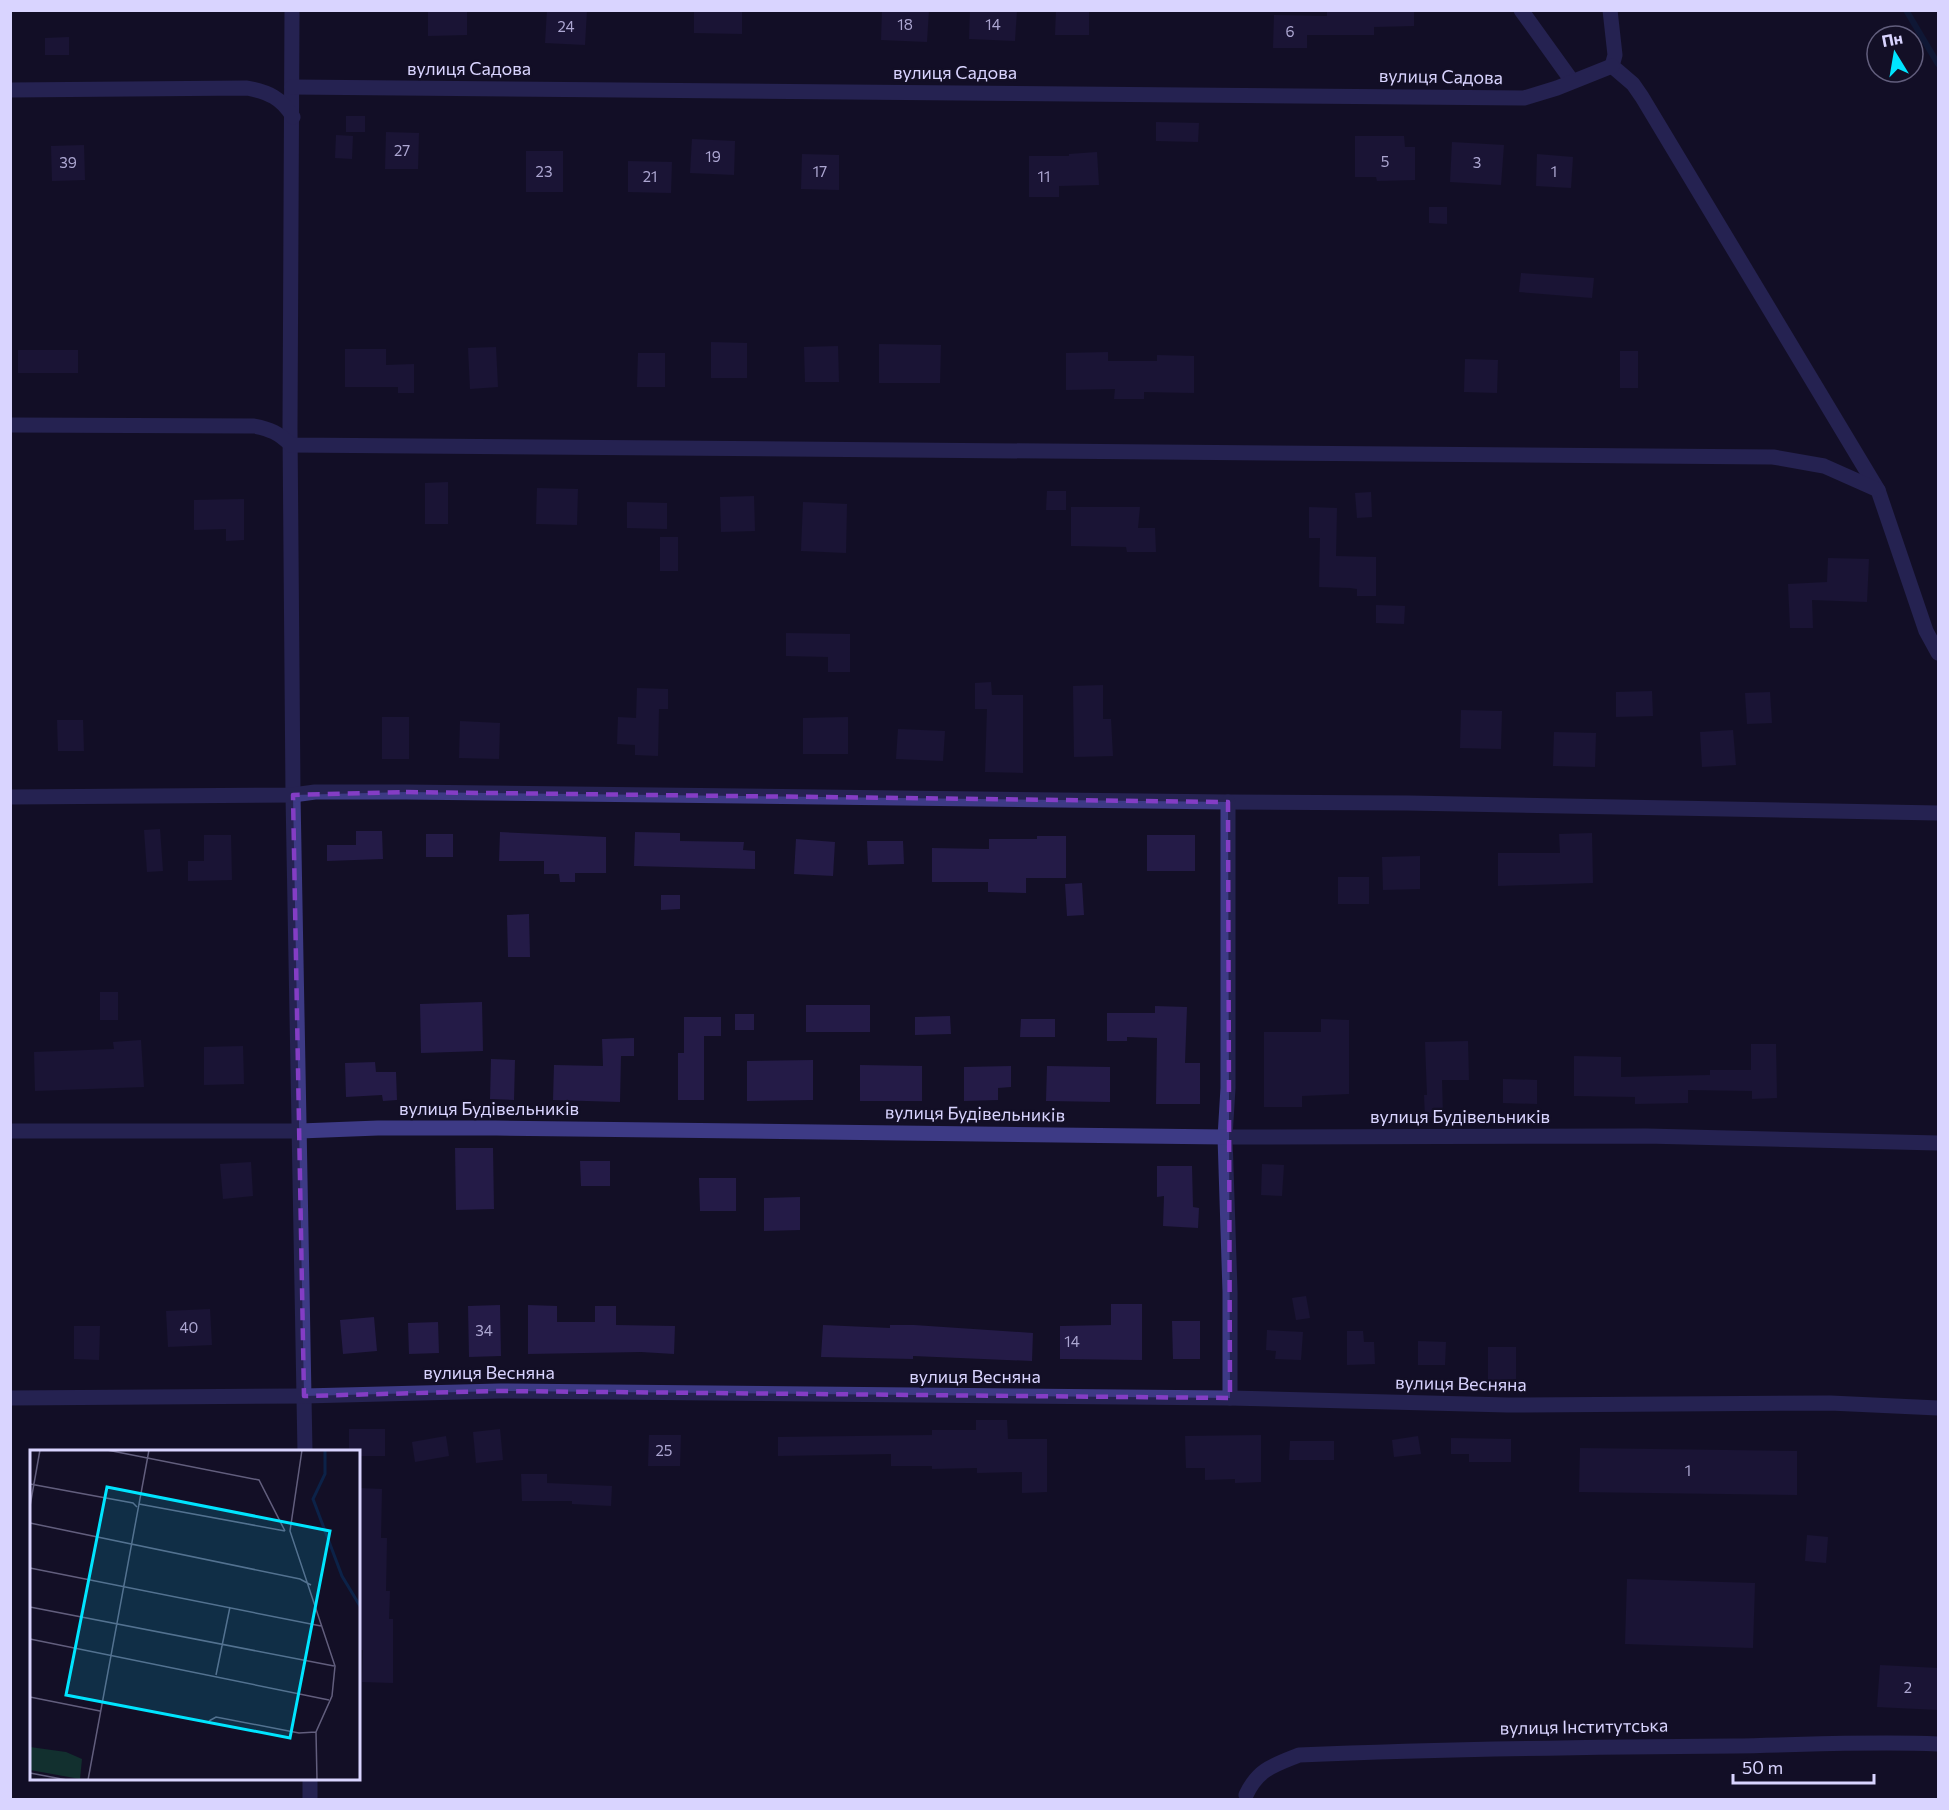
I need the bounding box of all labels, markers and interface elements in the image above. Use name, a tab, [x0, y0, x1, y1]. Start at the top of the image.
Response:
house number: 18	[897, 15, 913, 33]
house number: 14	[985, 15, 1001, 33]
house number: 24	[557, 17, 575, 35]
house number: 6	[1285, 22, 1295, 40]
north arrow	[1865, 24, 1925, 84]
text: Пн	[1880, 27, 1904, 50]
street label: вулиця Садова	[407, 57, 531, 79]
street label: вулиця Садова	[893, 61, 1017, 83]
street label: вулиця Садова	[1379, 64, 1503, 88]
house number: 27	[394, 141, 410, 159]
house number: 19	[705, 147, 721, 165]
house number: 5	[1381, 152, 1389, 170]
house number: 39	[59, 153, 77, 171]
house number: 3	[1473, 153, 1481, 171]
house number: 23	[536, 162, 552, 180]
house number: 17	[813, 162, 827, 180]
house number: 1	[1551, 162, 1557, 180]
house number: 21	[643, 167, 657, 185]
house number: 11	[1038, 167, 1050, 185]
street label: вулиця Будівельників	[399, 1097, 579, 1119]
street label: вулиця Будівельників	[885, 1100, 1065, 1126]
street label: вулиця Будівельників	[1370, 1105, 1550, 1127]
house number: 40	[180, 1318, 198, 1336]
house number: 34	[475, 1321, 493, 1339]
house number: 14	[1064, 1332, 1080, 1350]
street label: вулиця Весняна	[423, 1361, 555, 1383]
street label: вулиця Весняна	[909, 1365, 1041, 1387]
street label: вулиця Весняна	[1395, 1371, 1527, 1395]
house number: 25	[656, 1441, 672, 1459]
inset map	[30, 1450, 360, 1780]
house number: 1	[1685, 1461, 1691, 1479]
house number: 2	[1904, 1678, 1912, 1696]
street label: вулиця Інститутська	[1500, 1714, 1668, 1738]
scale bar	[1733, 1747, 1874, 1785]
text: 50 m	[1742, 1756, 1783, 1778]

